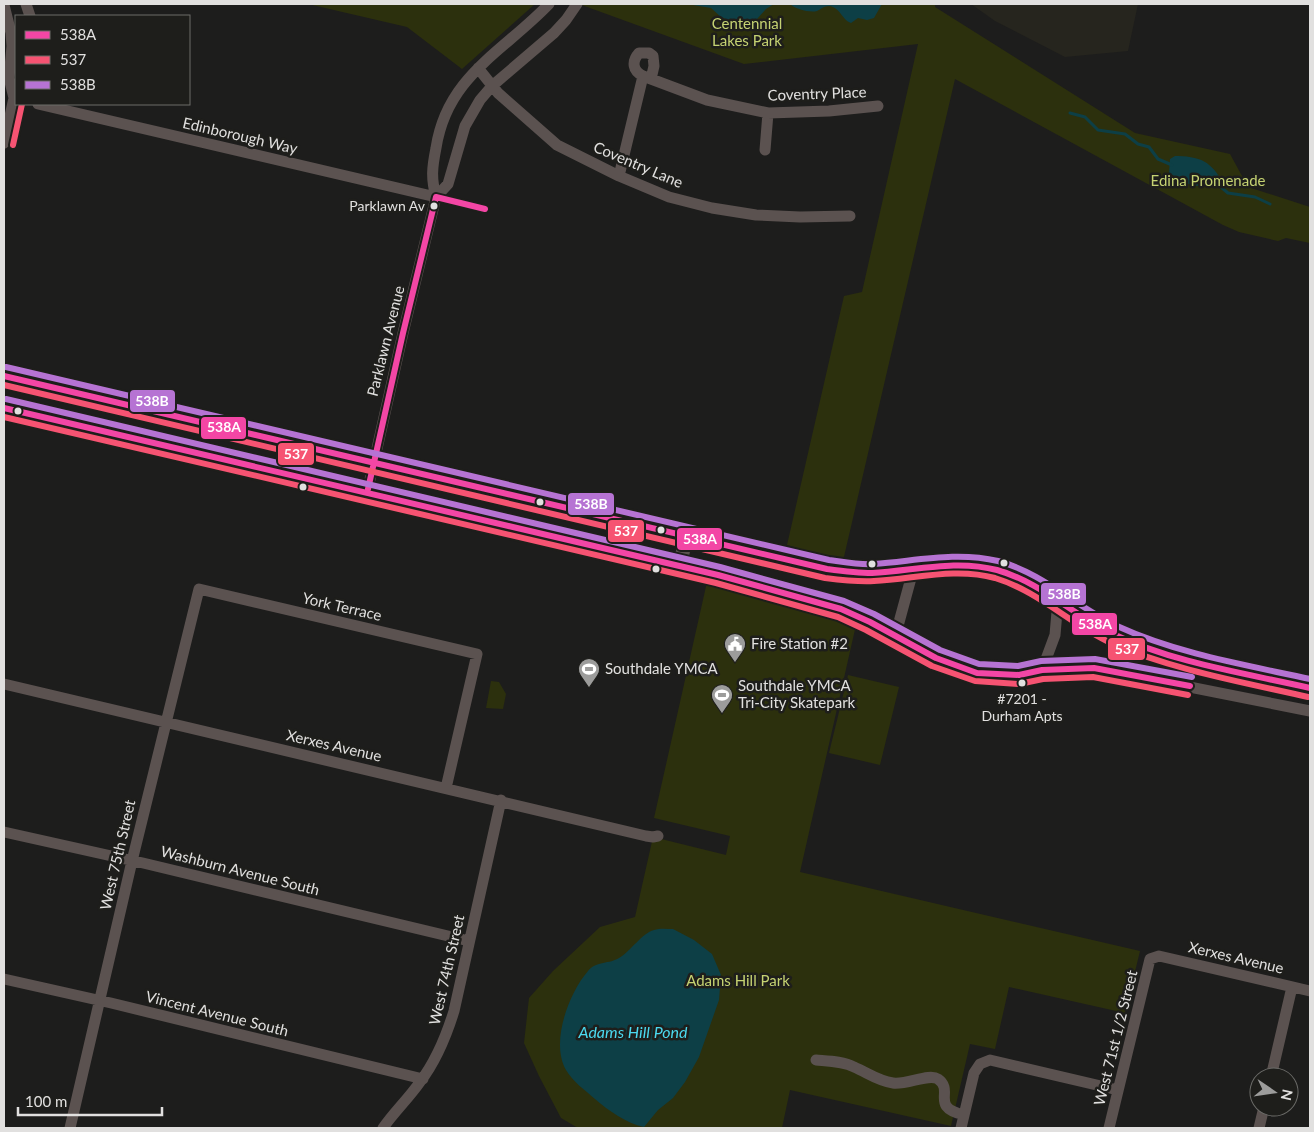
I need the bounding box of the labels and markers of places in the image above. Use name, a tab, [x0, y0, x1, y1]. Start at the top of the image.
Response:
place label: Parklawn Av	[349, 197, 426, 214]
marker: Parklawn Av	[429, 201, 439, 211]
unlabelled marker	[13, 406, 23, 416]
unlabelled marker	[298, 482, 308, 492]
unlabelled marker	[535, 497, 545, 507]
unlabelled marker	[656, 525, 666, 535]
unlabelled marker	[999, 558, 1009, 568]
unlabelled marker	[867, 559, 877, 569]
unlabelled marker	[651, 564, 661, 574]
public building icon: Fire Station #2	[723, 632, 747, 663]
place label: Fire Station #2	[751, 634, 848, 652]
sports icon: Southdale YMCA	[577, 657, 601, 688]
place label: Southdale YMCA	[605, 659, 719, 677]
place label: Southdale YMCA Tri-City Skatepark	[738, 676, 856, 711]
marker: #7201 - Durham Apts	[1017, 678, 1027, 688]
sports icon: Southdale YMCA Tri-City Skatepark	[710, 683, 734, 714]
place label: #7201 - Durham Apts	[981, 690, 1063, 724]

